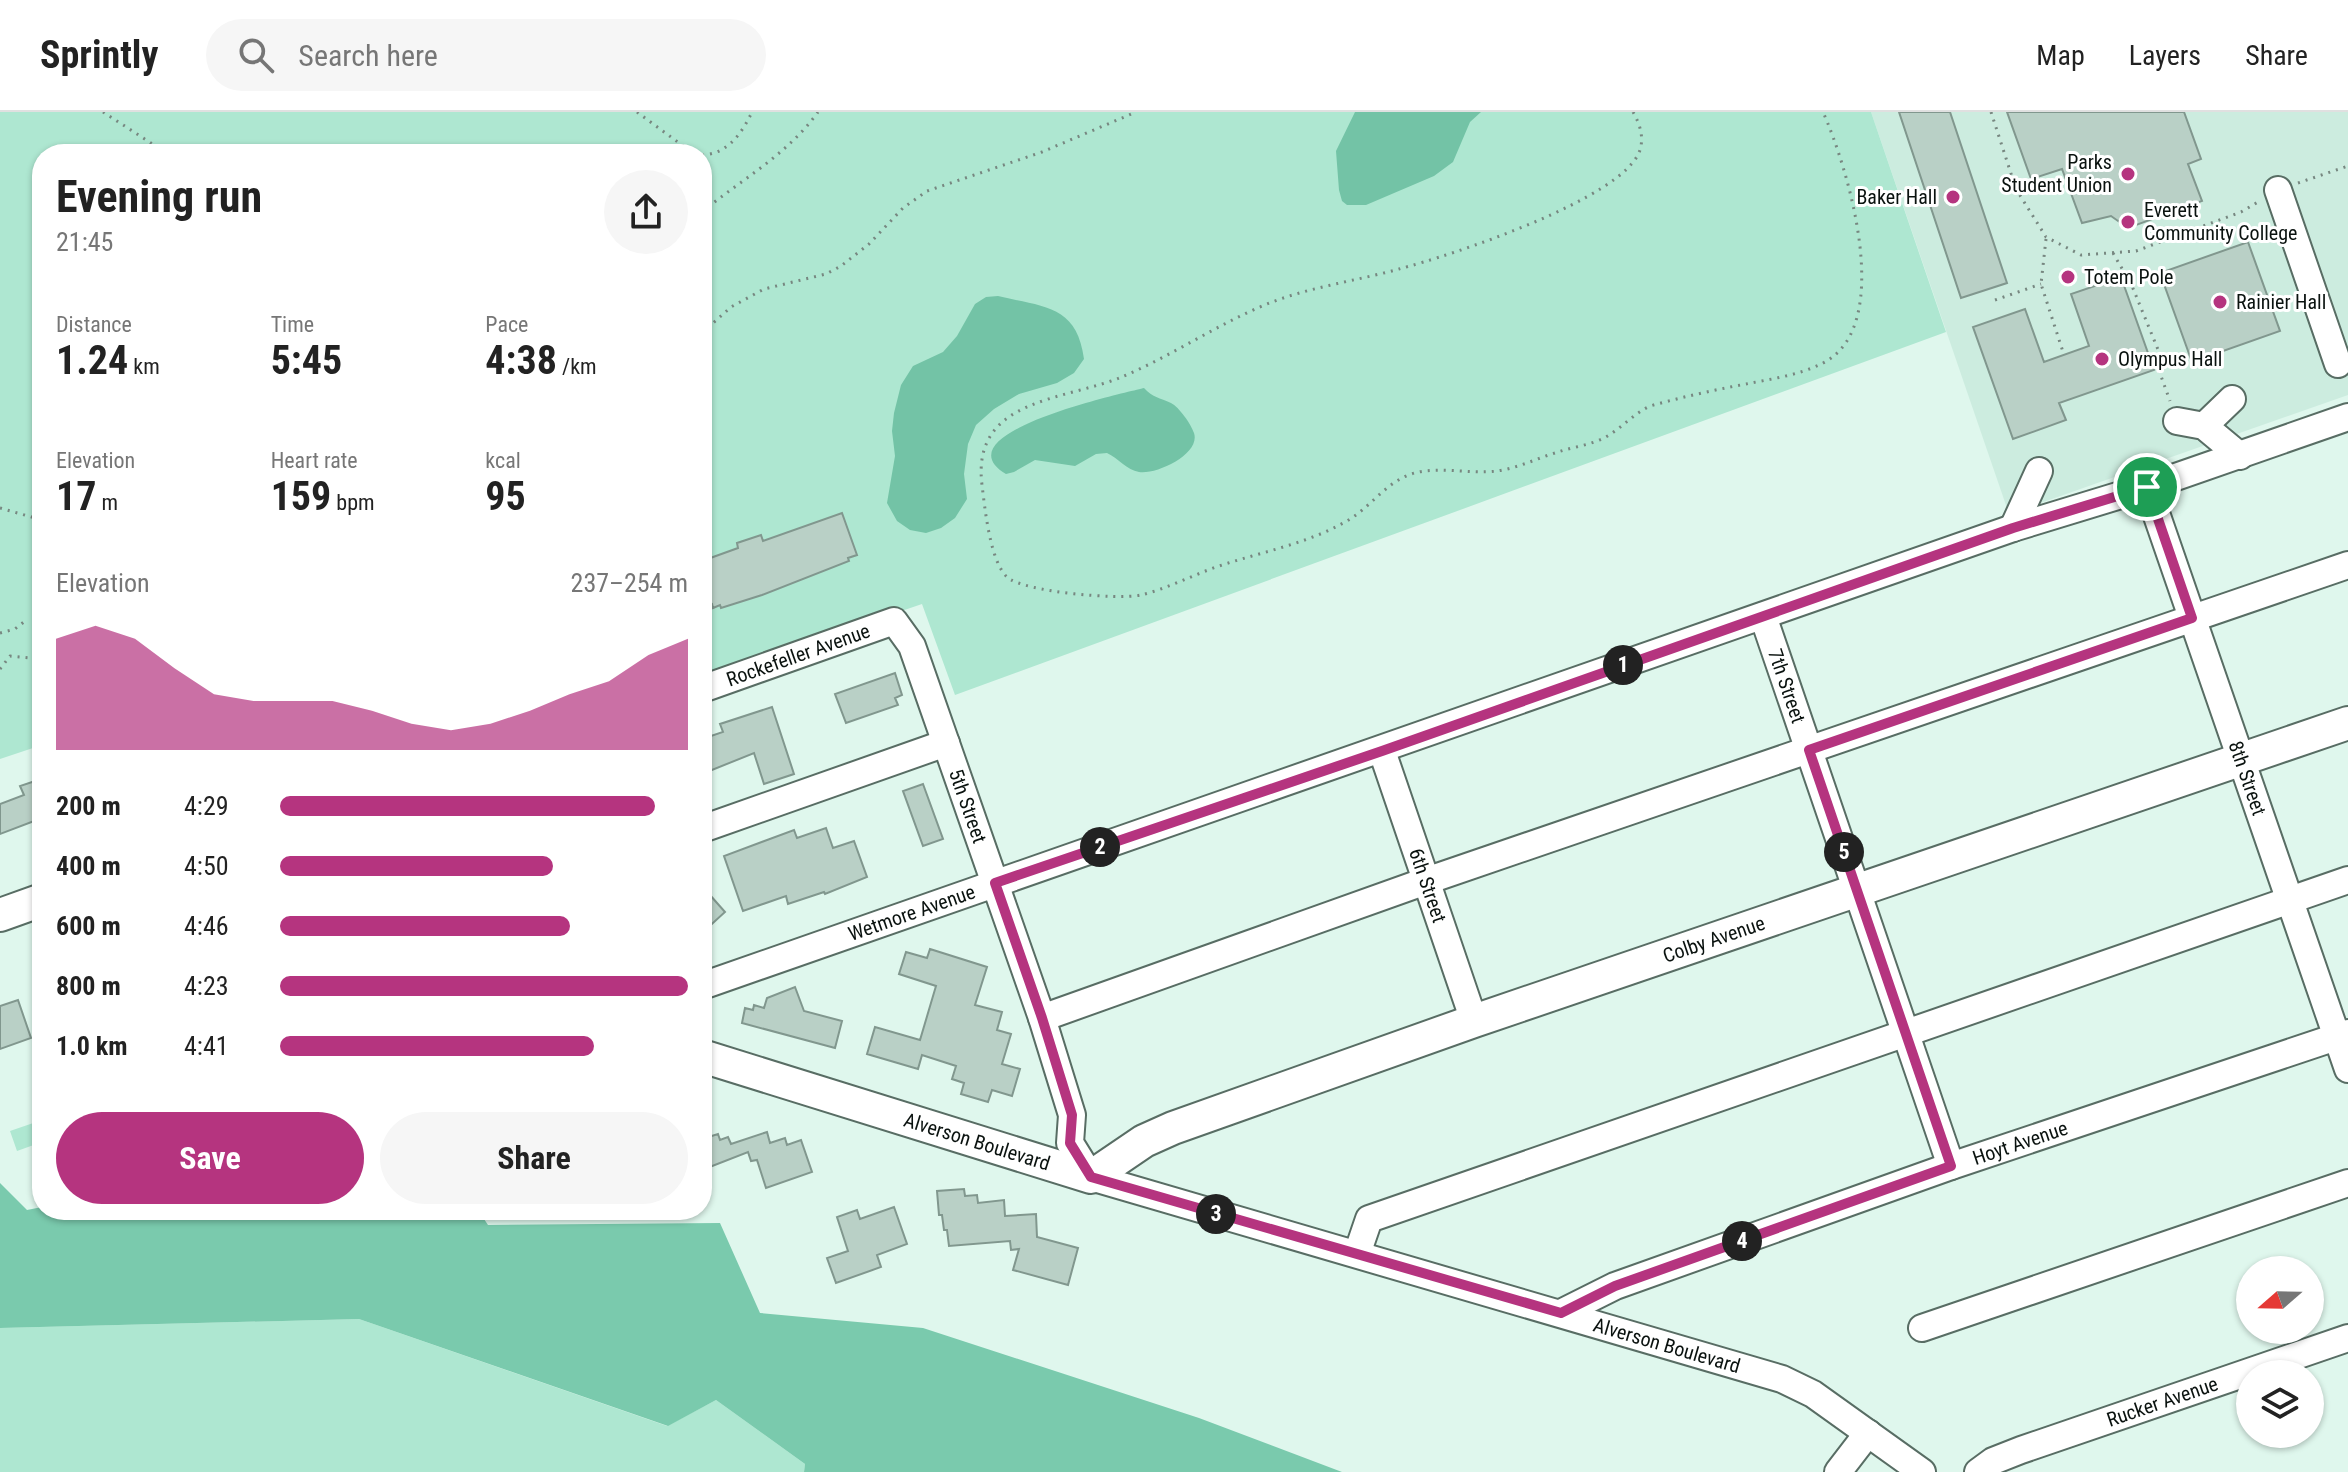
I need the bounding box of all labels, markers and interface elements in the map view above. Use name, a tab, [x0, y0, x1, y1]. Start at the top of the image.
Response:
search box	[206, 19, 766, 91]
text: Sprintly	[40, 33, 158, 77]
icon: search	[234, 33, 278, 77]
text: Search here	[298, 38, 438, 73]
text: Map	[2036, 39, 2085, 72]
text: Layers	[2129, 39, 2201, 72]
text: Share	[2245, 39, 2308, 72]
place label: Parks Student Union	[2001, 150, 2112, 197]
marker: Parks Student Union	[2119, 165, 2137, 183]
button: share	[604, 170, 688, 254]
text: Evening run	[56, 171, 262, 223]
place label: Baker Hall	[1856, 185, 1937, 209]
marker: Baker Hall	[1944, 188, 1962, 206]
place label: Everett Community College	[2144, 198, 2297, 245]
marker: Everett Community College	[2119, 213, 2137, 231]
text: 21:45	[56, 227, 113, 257]
place label: Totem Pole	[2084, 265, 2173, 289]
marker: Totem Pole	[2059, 268, 2077, 286]
place label: Rainier Hall	[2236, 290, 2326, 314]
marker: Rainier Hall	[2211, 293, 2229, 311]
text: Distance	[56, 312, 132, 337]
text: Time	[271, 312, 314, 337]
text: Pace	[485, 312, 528, 337]
text: 1.24	[56, 337, 128, 384]
text: 5:45	[271, 337, 342, 384]
text: 4:38	[485, 337, 557, 384]
place label: Olympus Hall	[2118, 347, 2222, 371]
marker: Olympus Hall	[2093, 350, 2111, 368]
text: km	[128, 354, 160, 379]
text: /km	[557, 354, 597, 379]
text: Elevation	[56, 448, 135, 473]
text: Heart rate	[271, 448, 358, 473]
text: kcal	[485, 448, 521, 473]
pin	[2113, 453, 2181, 521]
icon: arrive	[2125, 465, 2169, 509]
text: 17	[56, 473, 96, 520]
text: 159	[271, 473, 331, 520]
text: 95	[485, 473, 526, 520]
text: m	[96, 490, 118, 515]
text: bpm	[331, 490, 375, 515]
text: Elevation	[56, 568, 150, 598]
text: 237–254 m	[571, 568, 688, 598]
street label: Rockefeller Avenue	[723, 619, 873, 691]
pin: 1	[1603, 645, 1643, 685]
street label: 7th Street	[1763, 646, 1811, 726]
text: 1	[1617, 652, 1629, 677]
street label: 8th Street	[2224, 738, 2271, 818]
street label: 5th Street	[944, 766, 992, 846]
text: 200 m	[56, 791, 121, 821]
text: 4:29	[184, 791, 229, 821]
pin: 2	[1080, 827, 1120, 867]
pin: 5	[1824, 832, 1864, 872]
text: 2	[1094, 834, 1106, 859]
text: 5	[1838, 839, 1850, 864]
street label: 6th Street	[1404, 845, 1452, 926]
text: 400 m	[56, 851, 121, 881]
text: 4:50	[184, 851, 229, 881]
street label: Wetmore Avenue	[845, 880, 978, 946]
text: 600 m	[56, 911, 121, 941]
text: 4:46	[184, 911, 229, 941]
street label: Colby Avenue	[1660, 911, 1768, 968]
text: 800 m	[56, 971, 121, 1001]
text: 4:23	[184, 971, 229, 1001]
text: 1.0 km	[56, 1031, 128, 1061]
text: 4:41	[184, 1031, 229, 1061]
street label: Alverson Boulevard	[901, 1108, 1053, 1176]
button: Save	[56, 1112, 364, 1204]
button: Share	[380, 1112, 688, 1204]
street label: Hoyt Avenue	[1969, 1116, 2071, 1170]
pin: 3	[1196, 1194, 1236, 1234]
text: 3	[1210, 1201, 1222, 1226]
pin: 4	[1722, 1221, 1762, 1261]
text: 4	[1736, 1228, 1748, 1253]
north arrow	[2236, 1256, 2324, 1344]
map controls	[2236, 1256, 2324, 1448]
street label: Alverson Boulevard	[1591, 1312, 1743, 1378]
button: layers	[2236, 1360, 2324, 1448]
street label: Rucker Avenue	[2103, 1371, 2221, 1432]

